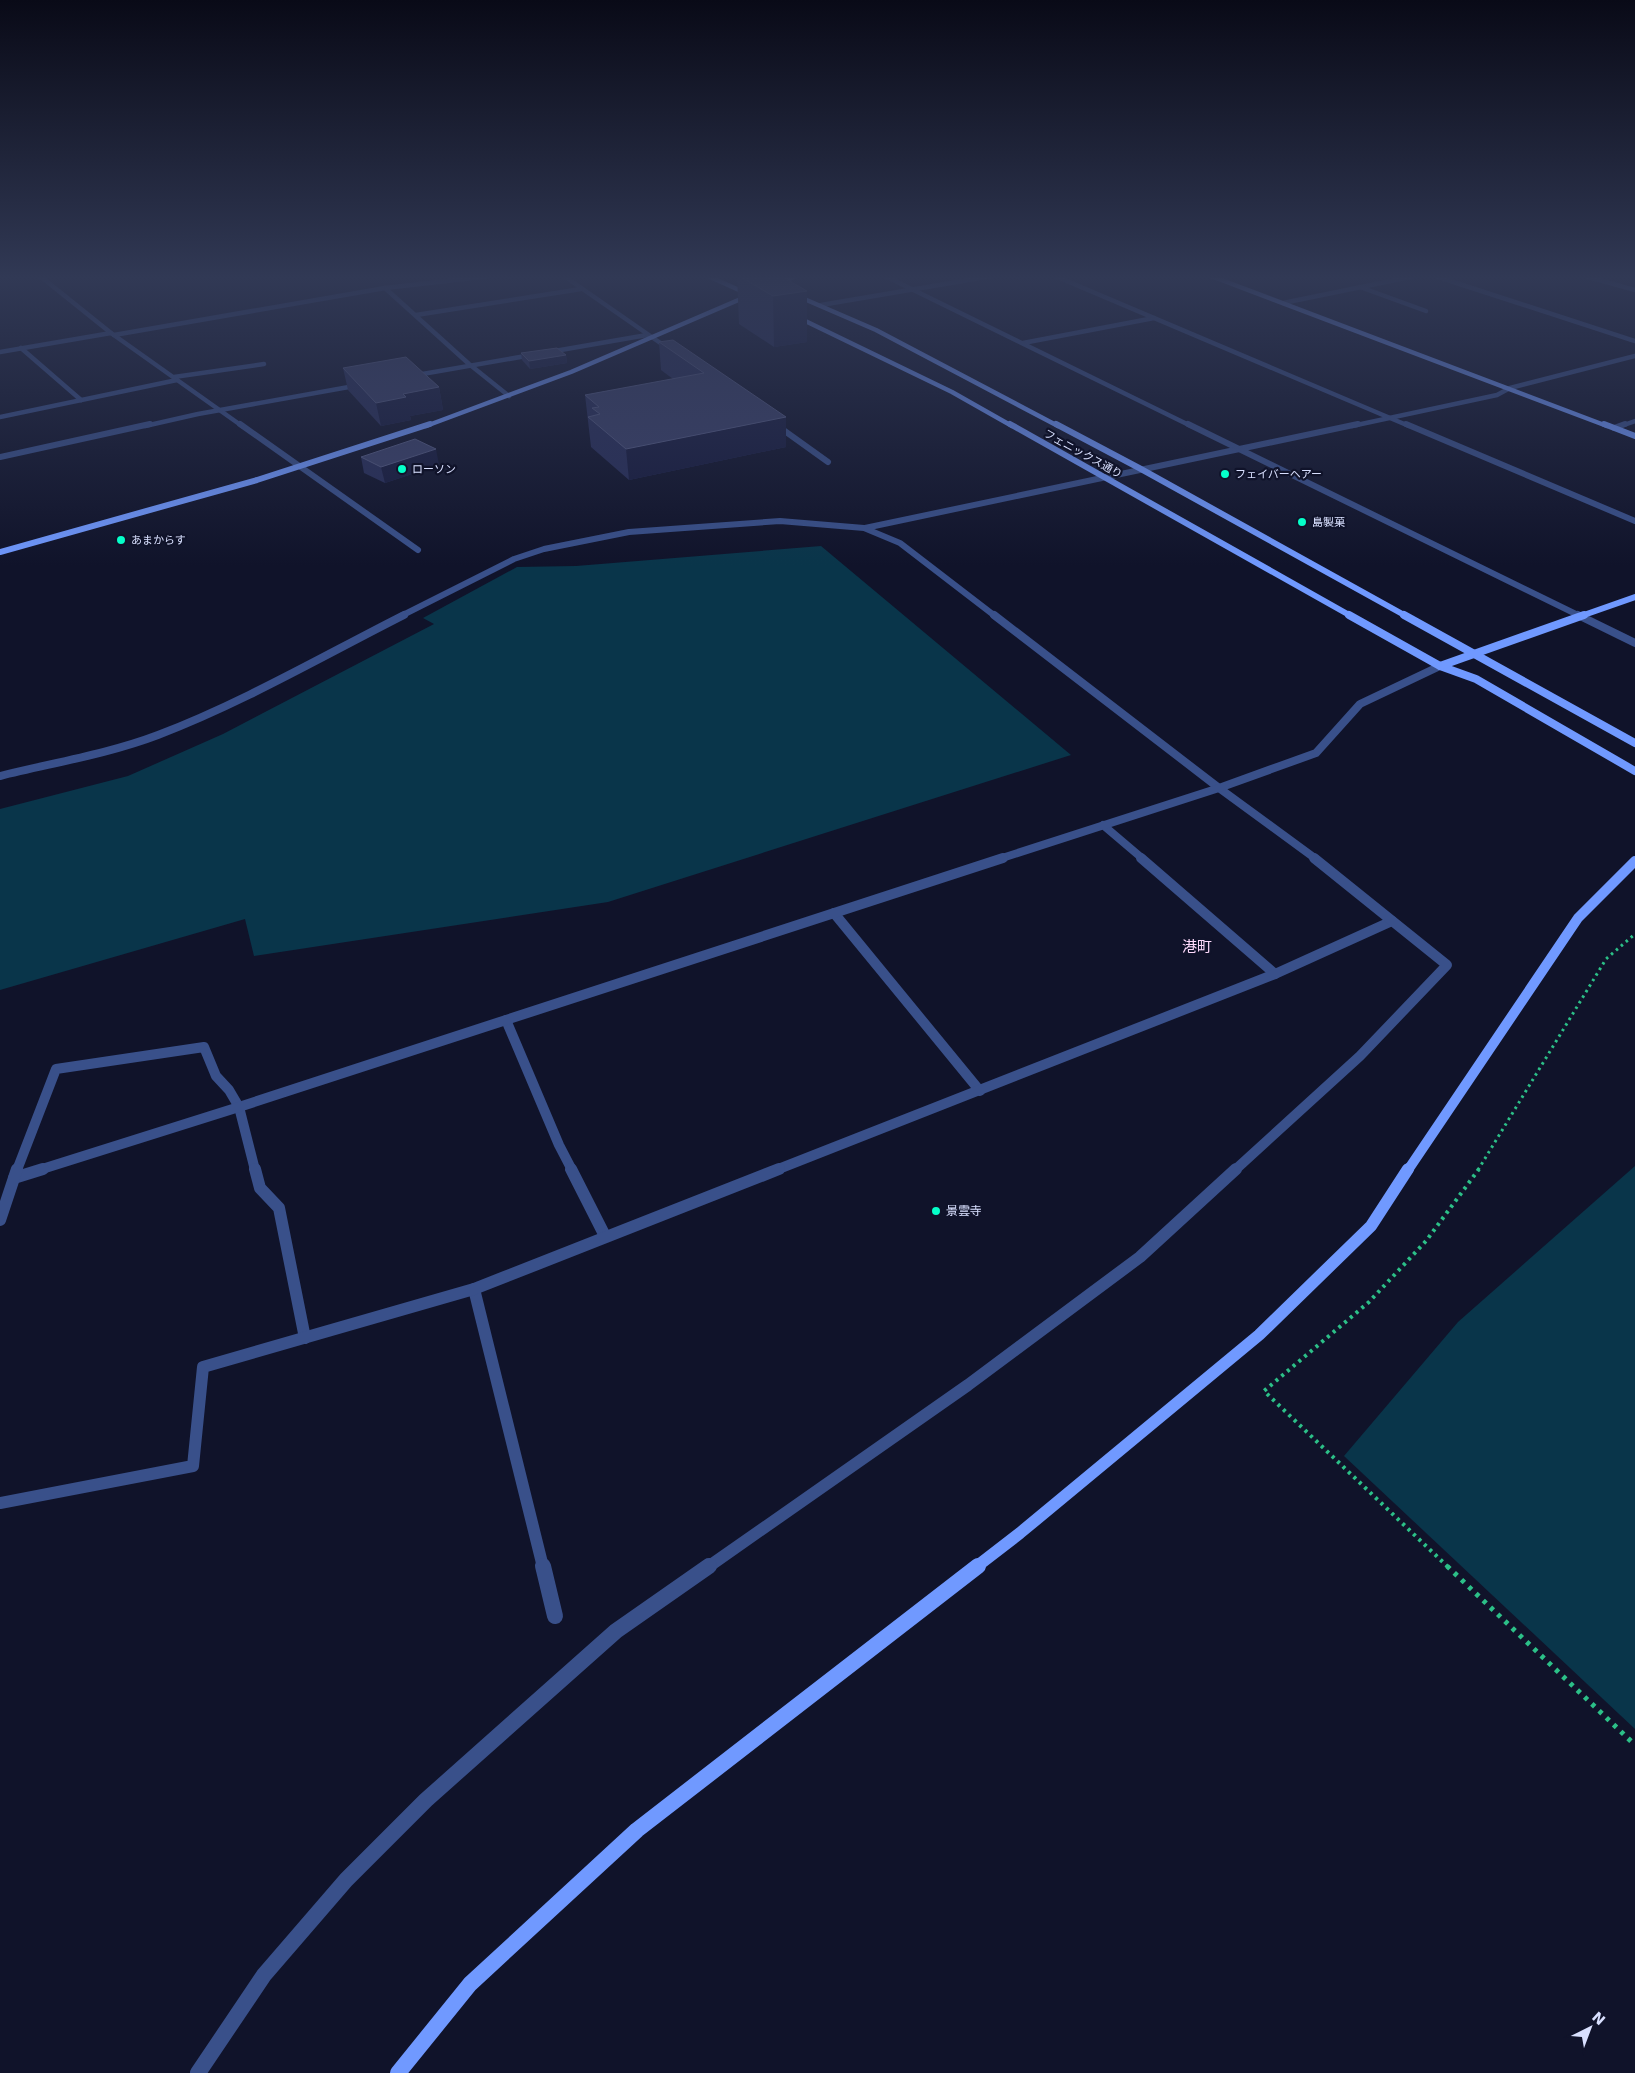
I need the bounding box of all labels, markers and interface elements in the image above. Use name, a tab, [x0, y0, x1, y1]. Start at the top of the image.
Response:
street label: フェニックス通り	[1042, 427, 1124, 481]
marker: ローソン	[396, 463, 408, 475]
place label: ローソン	[412, 463, 456, 476]
marker: フェイバーヘアー	[1219, 468, 1231, 480]
place label: フェイバーヘアー	[1235, 468, 1322, 481]
marker: 島製菓	[1296, 516, 1308, 528]
place label: 島製菓	[1312, 516, 1345, 529]
marker: あまからす	[115, 534, 127, 546]
place label: あまからす	[131, 534, 186, 547]
district label: 港町	[1182, 938, 1212, 956]
place label: 景雲寺	[946, 1204, 982, 1218]
marker: 景雲寺	[930, 1205, 942, 1217]
north arrow	[1565, 2003, 1615, 2053]
text: N	[1589, 2008, 1608, 2028]

